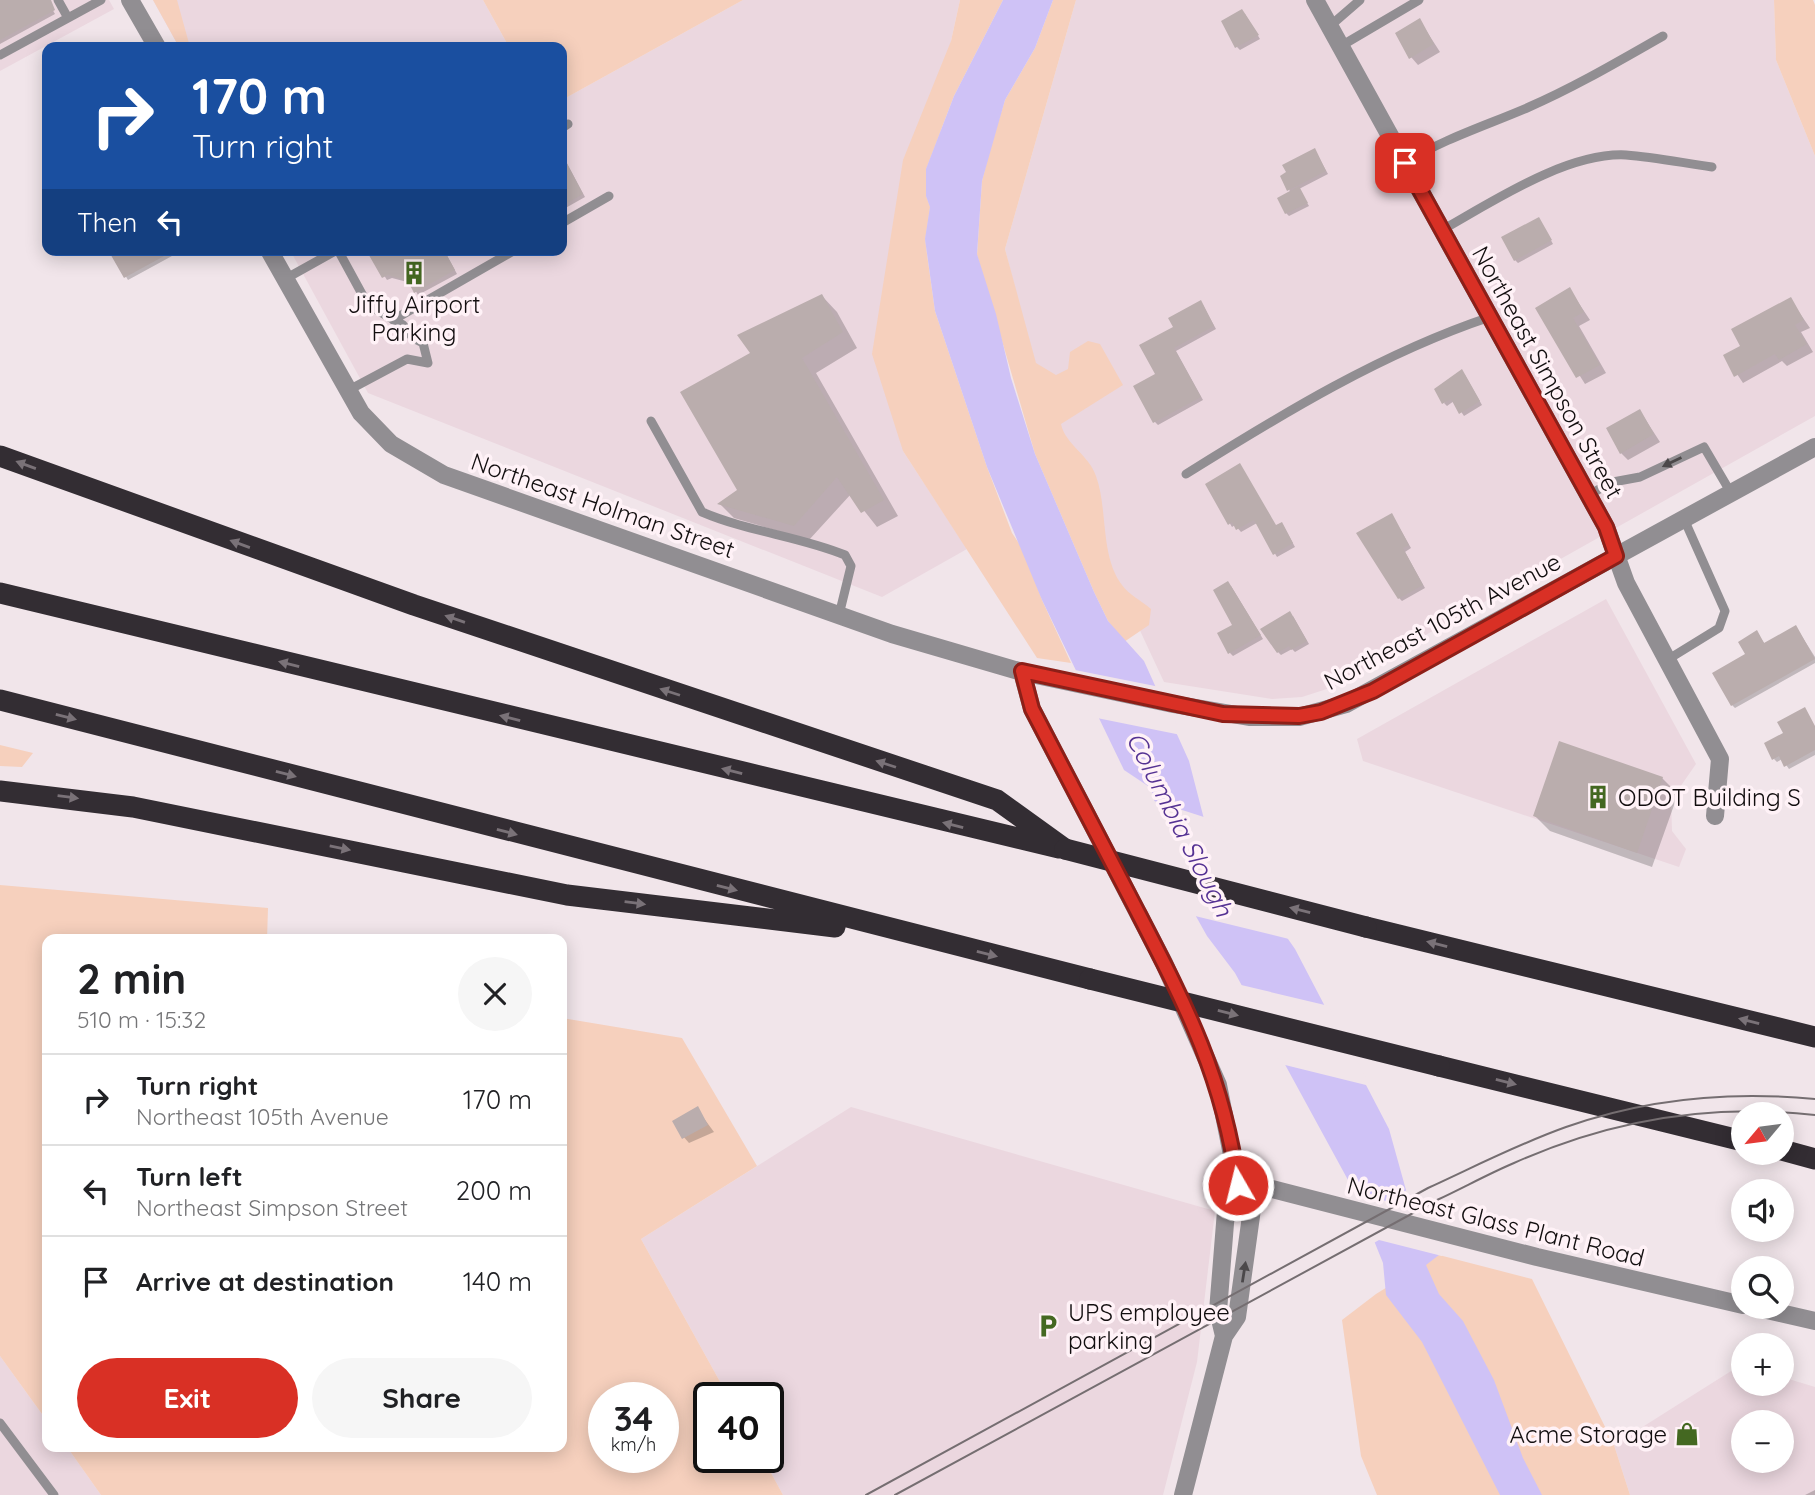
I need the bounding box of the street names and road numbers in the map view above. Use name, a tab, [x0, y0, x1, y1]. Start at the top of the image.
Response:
street label: Northeast Simpson Street	[1466, 241, 1630, 503]
street label: Northeast Holman Street	[467, 446, 739, 564]
street label: Northeast 105th Avenue	[1319, 546, 1565, 696]
street label: Northeast Glass Plant Road	[1344, 1170, 1648, 1272]

